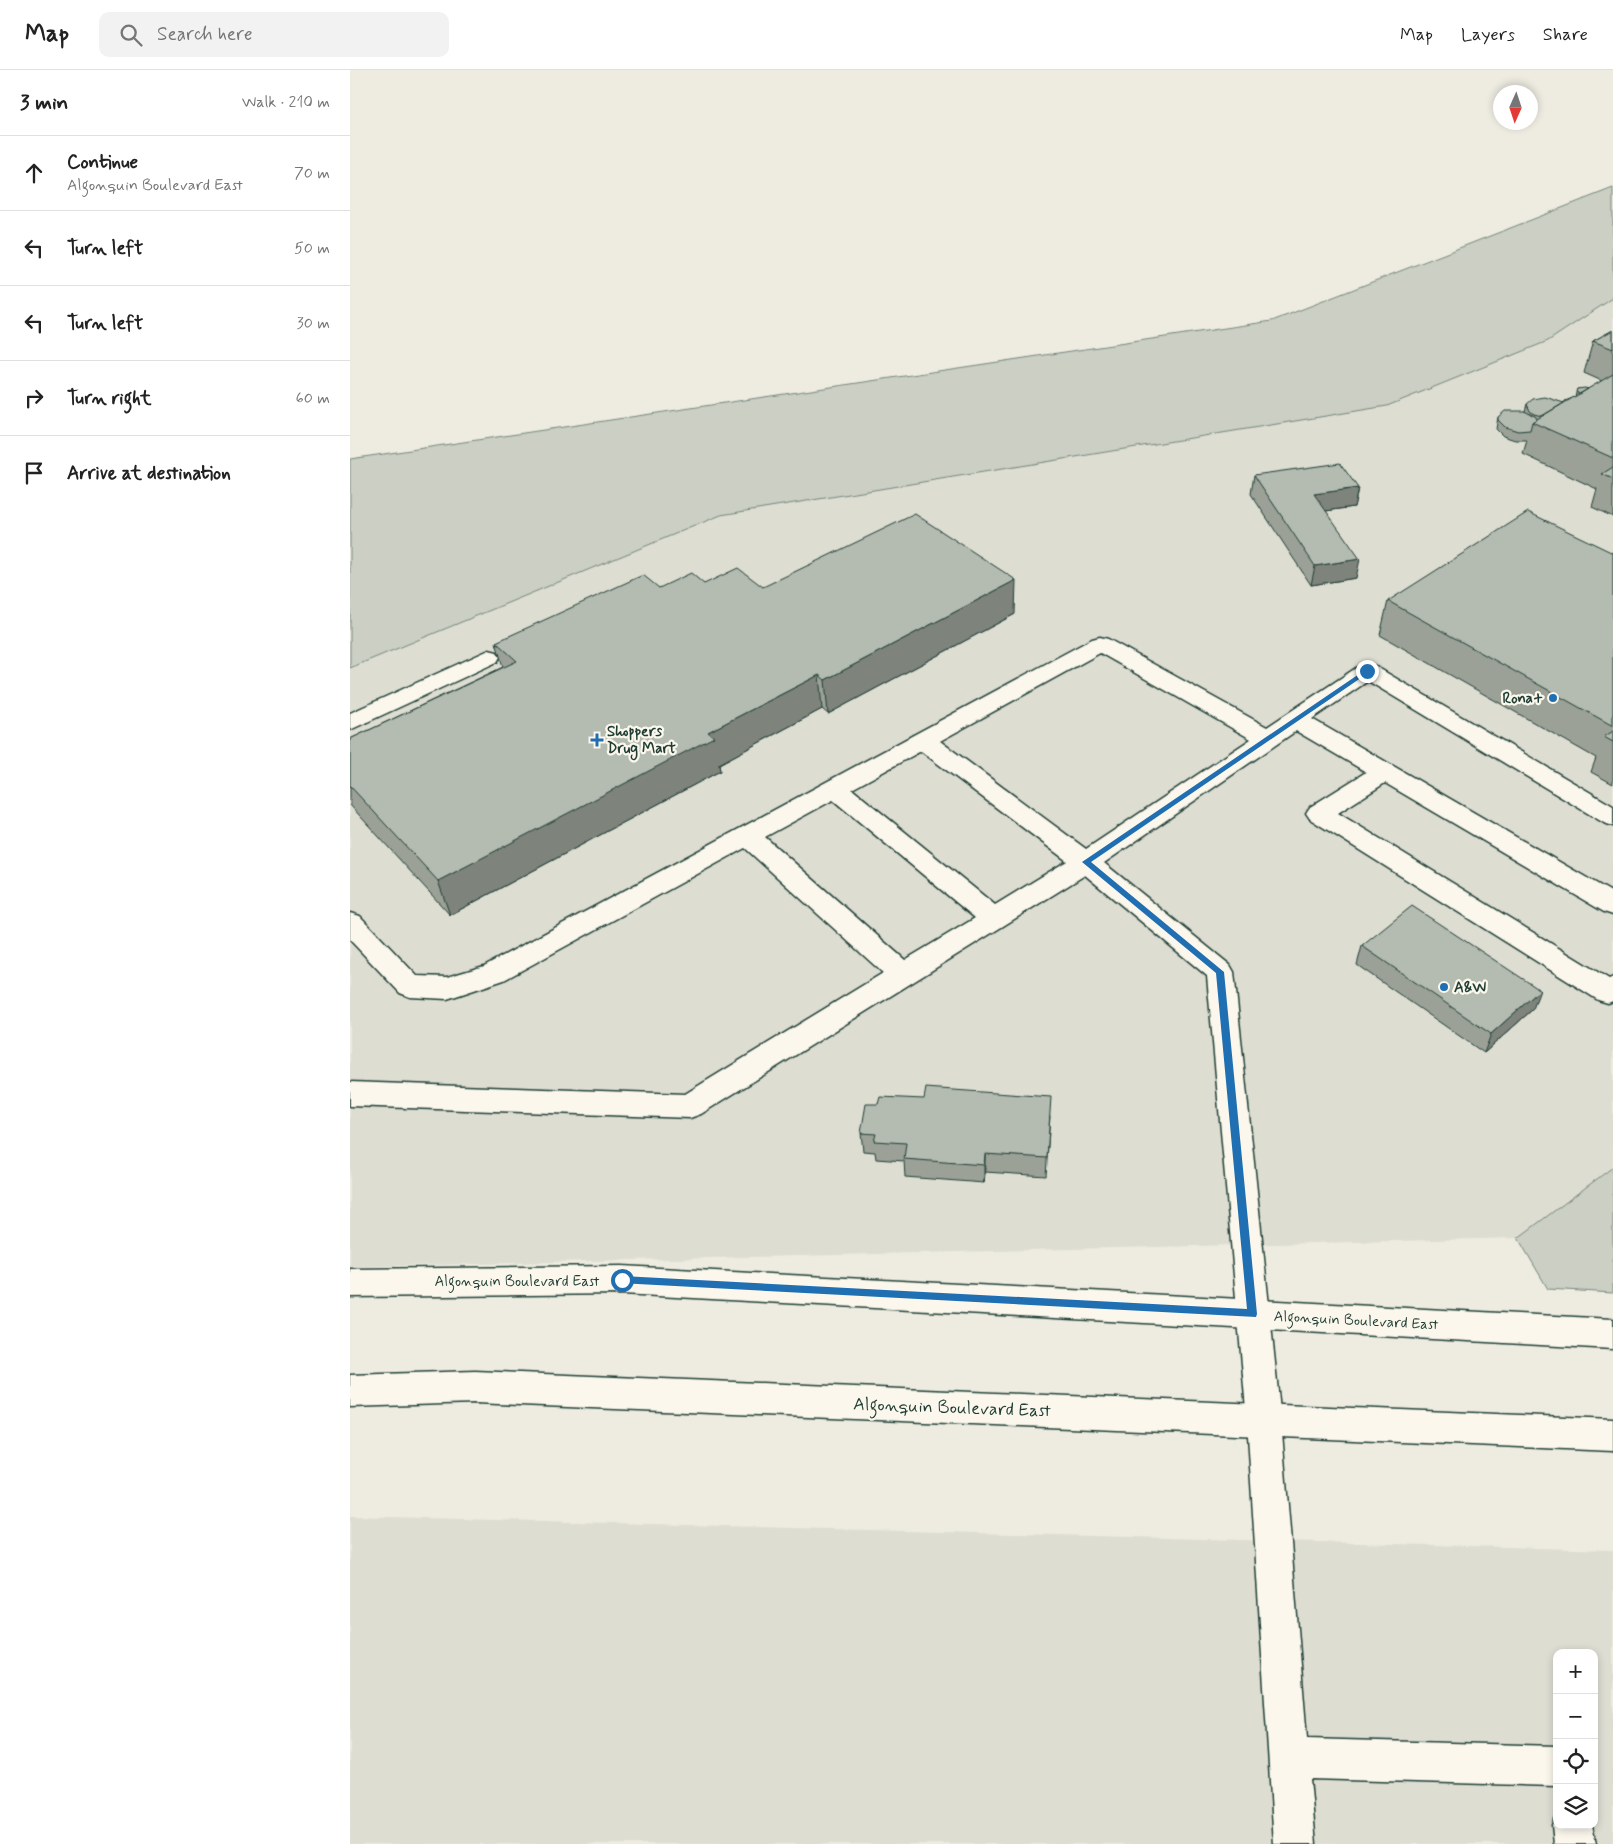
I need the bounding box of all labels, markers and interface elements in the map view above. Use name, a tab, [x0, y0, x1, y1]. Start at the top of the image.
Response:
search box	[99, 12, 449, 57]
text: Map	[25, 19, 69, 50]
icon: search	[117, 21, 145, 49]
text: Search here	[157, 22, 253, 47]
text: Map	[1400, 23, 1433, 47]
text: Layers	[1461, 23, 1515, 47]
text: Share	[1543, 23, 1588, 47]
north arrow	[1493, 85, 1538, 130]
text: 3 min	[20, 89, 68, 117]
text: Walk · 210 m	[242, 92, 330, 113]
text: Continue	[67, 150, 138, 175]
icon: ahead	[20, 159, 48, 187]
text: 70 m	[294, 163, 330, 184]
text: Algonquin Boulevard East	[67, 175, 243, 196]
icon: left	[20, 234, 48, 262]
text: Turn left	[67, 236, 143, 261]
text: 50 m	[294, 238, 330, 259]
icon: left	[20, 309, 48, 337]
text: Turn left	[67, 311, 143, 336]
text: 30 m	[297, 313, 330, 334]
icon: right	[20, 384, 48, 412]
text: Turn right	[67, 386, 151, 411]
text: 60 m	[296, 388, 330, 409]
icon: arrive	[20, 459, 48, 487]
text: Arrive at destination	[67, 461, 231, 486]
route end	[1356, 660, 1379, 683]
place label: Rona+	[1502, 689, 1543, 709]
marker: Rona+	[1547, 692, 1559, 704]
place label: Shoppers Drug Mart	[607, 722, 676, 761]
marker: Shoppers Drug Mart	[591, 734, 603, 746]
place label: A&W	[1454, 978, 1486, 998]
marker: A&W	[1438, 981, 1450, 993]
route start	[611, 1269, 634, 1292]
street label: Algonquin Boulevard East	[435, 1272, 600, 1293]
street label: Algonquin Boulevard East	[1273, 1307, 1439, 1336]
street label: Algonquin Boulevard East	[853, 1393, 1052, 1425]
map controls	[1553, 1649, 1598, 1829]
button: +	[1553, 1649, 1598, 1694]
button: −	[1553, 1694, 1598, 1739]
button: locate	[1553, 1739, 1598, 1784]
button: layers	[1553, 1784, 1598, 1829]

